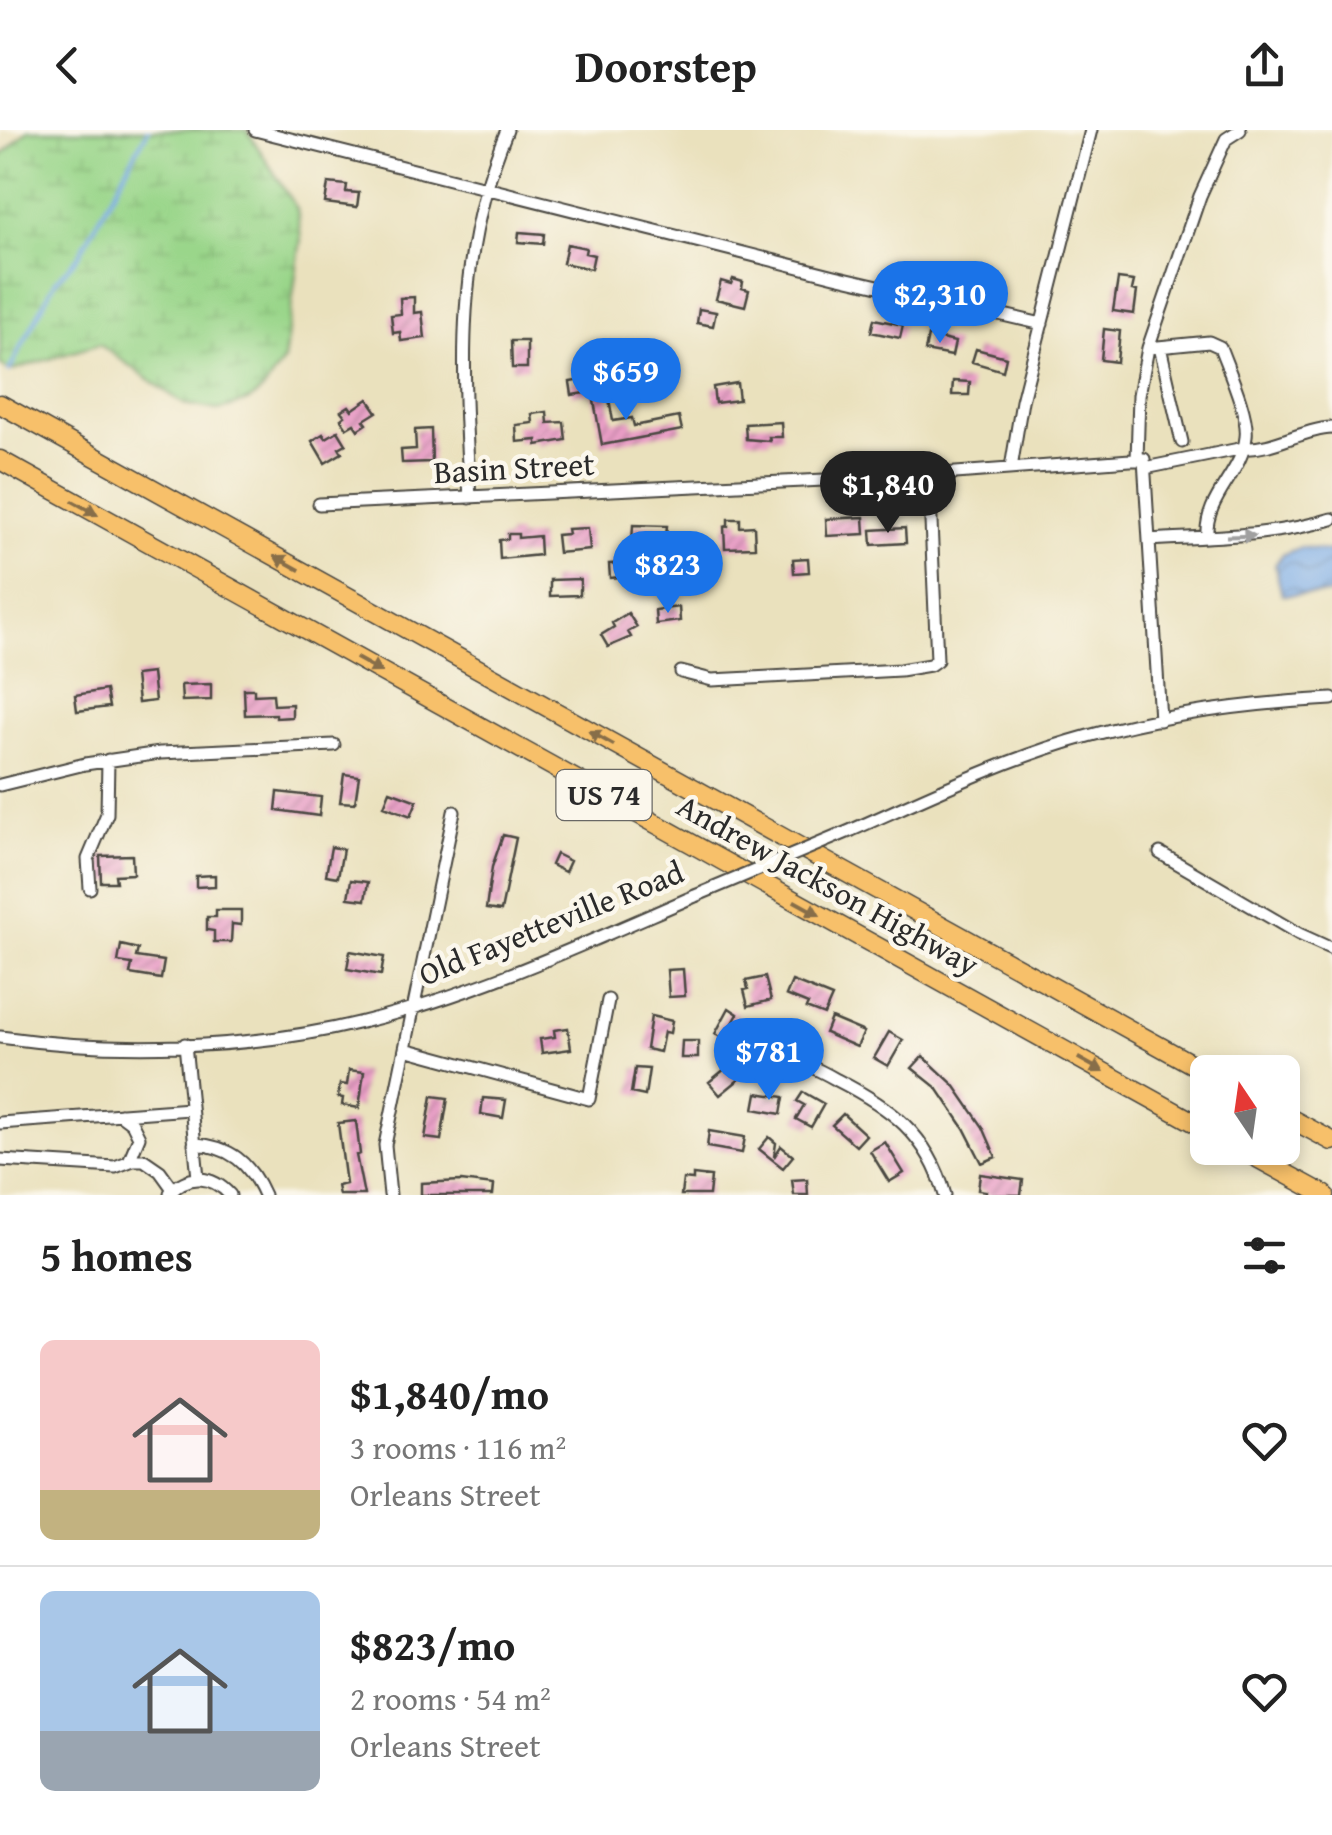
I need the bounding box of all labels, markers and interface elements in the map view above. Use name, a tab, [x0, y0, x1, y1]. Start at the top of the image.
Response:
text: Doorstep	[575, 33, 757, 98]
icon: back	[40, 38, 95, 93]
icon: share	[1237, 38, 1292, 93]
pin: $2,310	[859, 261, 1021, 346]
text: $2,310	[894, 270, 986, 317]
pin: $659	[567, 338, 685, 423]
text: $659	[593, 347, 659, 394]
street label: Basin Street	[432, 440, 596, 495]
pin: $1,840	[807, 451, 969, 536]
text: $1,840	[842, 460, 934, 507]
one-way arrow	[71, 499, 100, 516]
one-way arrow	[1226, 527, 1258, 543]
pin: $823	[609, 531, 727, 616]
text: $823	[635, 540, 701, 587]
one-way arrow	[272, 555, 301, 572]
one-way arrow	[355, 657, 384, 674]
one-way arrow	[587, 729, 616, 746]
road number: US 74	[556, 770, 652, 820]
street label: Andrew Jackson Highway	[669, 782, 988, 987]
street label: Old Fayetteville Road	[411, 848, 690, 997]
one-way arrow	[792, 899, 821, 916]
pin: $781	[710, 1018, 828, 1103]
text: $781	[736, 1027, 802, 1074]
north arrow	[1190, 1055, 1300, 1165]
map controls	[1190, 1055, 1300, 1165]
one-way arrow	[1077, 1056, 1105, 1074]
text: 5 homes	[40, 1225, 193, 1286]
icon: filters	[1237, 1228, 1292, 1283]
text: $1,840/mo	[350, 1363, 549, 1424]
icon: home	[120, 1380, 240, 1500]
icon: heart	[1237, 1413, 1292, 1468]
text: 3 rooms · 116 m²	[350, 1424, 566, 1471]
text: Orleans Street	[350, 1471, 540, 1518]
text: $823/mo	[350, 1614, 515, 1675]
icon: home	[120, 1631, 240, 1751]
icon: heart	[1237, 1664, 1292, 1719]
text: 2 rooms · 54 m²	[350, 1675, 551, 1722]
text: Orleans Street	[350, 1722, 540, 1769]

